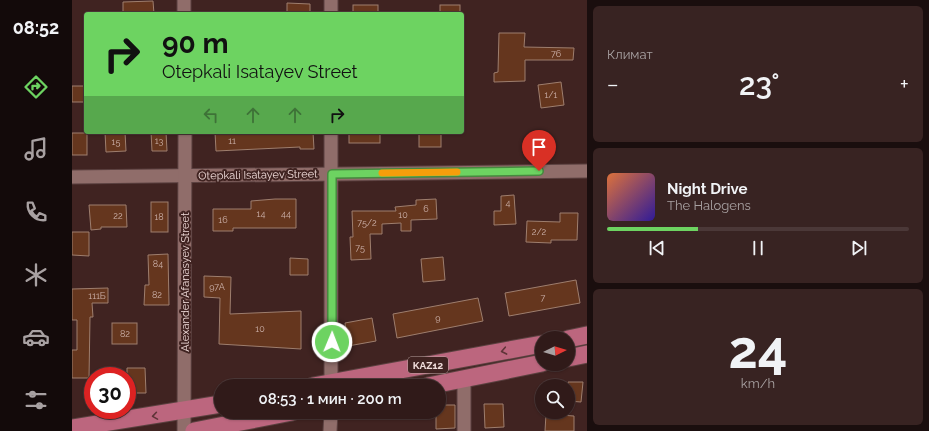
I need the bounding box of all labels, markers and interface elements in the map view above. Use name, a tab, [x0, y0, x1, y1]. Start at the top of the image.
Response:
text: 08:52	[13, 17, 59, 38]
text: 90 m	[162, 27, 228, 60]
icon: right	[96, 28, 148, 80]
text: Климат	[607, 47, 653, 62]
house number: 76	[551, 49, 562, 59]
text: Otepkali Isatayev Street	[162, 61, 357, 82]
text: 23°	[739, 67, 780, 102]
text: −	[607, 71, 619, 97]
text: +	[900, 71, 909, 97]
icon: directions	[22, 73, 50, 101]
house number: 1/1	[545, 90, 558, 100]
icon: left	[200, 104, 222, 126]
icon: ahead	[242, 104, 264, 126]
icon: ahead	[284, 104, 306, 126]
icon: right	[326, 104, 348, 126]
pin	[522, 130, 556, 171]
icon: music	[22, 135, 50, 163]
house number: 13	[155, 136, 164, 146]
house number: 11	[228, 136, 236, 146]
icon: arrive	[528, 136, 550, 158]
house number: 15	[112, 137, 120, 147]
street label: Otepkali Isatayev Street	[198, 167, 318, 183]
text: Night Drive	[667, 180, 747, 198]
icon: phone	[22, 198, 50, 226]
house number: 4	[506, 198, 511, 208]
text: The Halogens	[667, 198, 751, 213]
house number: 6	[423, 204, 429, 214]
house number: 14	[257, 209, 265, 219]
house number: 44	[281, 209, 291, 219]
house number: 10	[398, 210, 408, 220]
house number: 22	[113, 211, 123, 221]
house number: 18	[154, 212, 164, 222]
street label: Alexander Afanasyev Street	[179, 212, 192, 352]
house number: 16	[218, 215, 228, 225]
house number: 75/2	[357, 218, 377, 228]
house number: 2/2	[532, 227, 547, 237]
icon: previous	[646, 237, 668, 259]
icon: pause	[747, 237, 769, 259]
icon: next	[848, 237, 870, 259]
house number: 75	[355, 243, 365, 253]
house number: 84	[153, 259, 163, 269]
icon: climate	[22, 261, 50, 289]
house number: 97А	[209, 282, 225, 292]
house number: 82	[152, 290, 162, 300]
house number: 111Б	[88, 291, 106, 301]
house number: 7	[541, 293, 546, 303]
house number: 9	[435, 313, 441, 323]
text: 24	[728, 319, 788, 380]
position arrow	[311, 321, 353, 363]
icon: car	[22, 323, 50, 351]
house number: 10	[255, 324, 265, 334]
house number: 82	[120, 329, 130, 339]
north arrow	[535, 331, 575, 371]
map controls	[535, 331, 575, 419]
one-way arrow	[501, 346, 507, 354]
road number: KAZ12	[408, 357, 448, 373]
speed limit sign: 30	[84, 367, 136, 419]
text: km/h	[741, 376, 775, 391]
button: search	[535, 379, 575, 419]
icon: filters	[22, 386, 50, 414]
text: 08:53 · 1 мин · 200 m	[258, 390, 402, 408]
one-way arrow	[152, 411, 158, 420]

